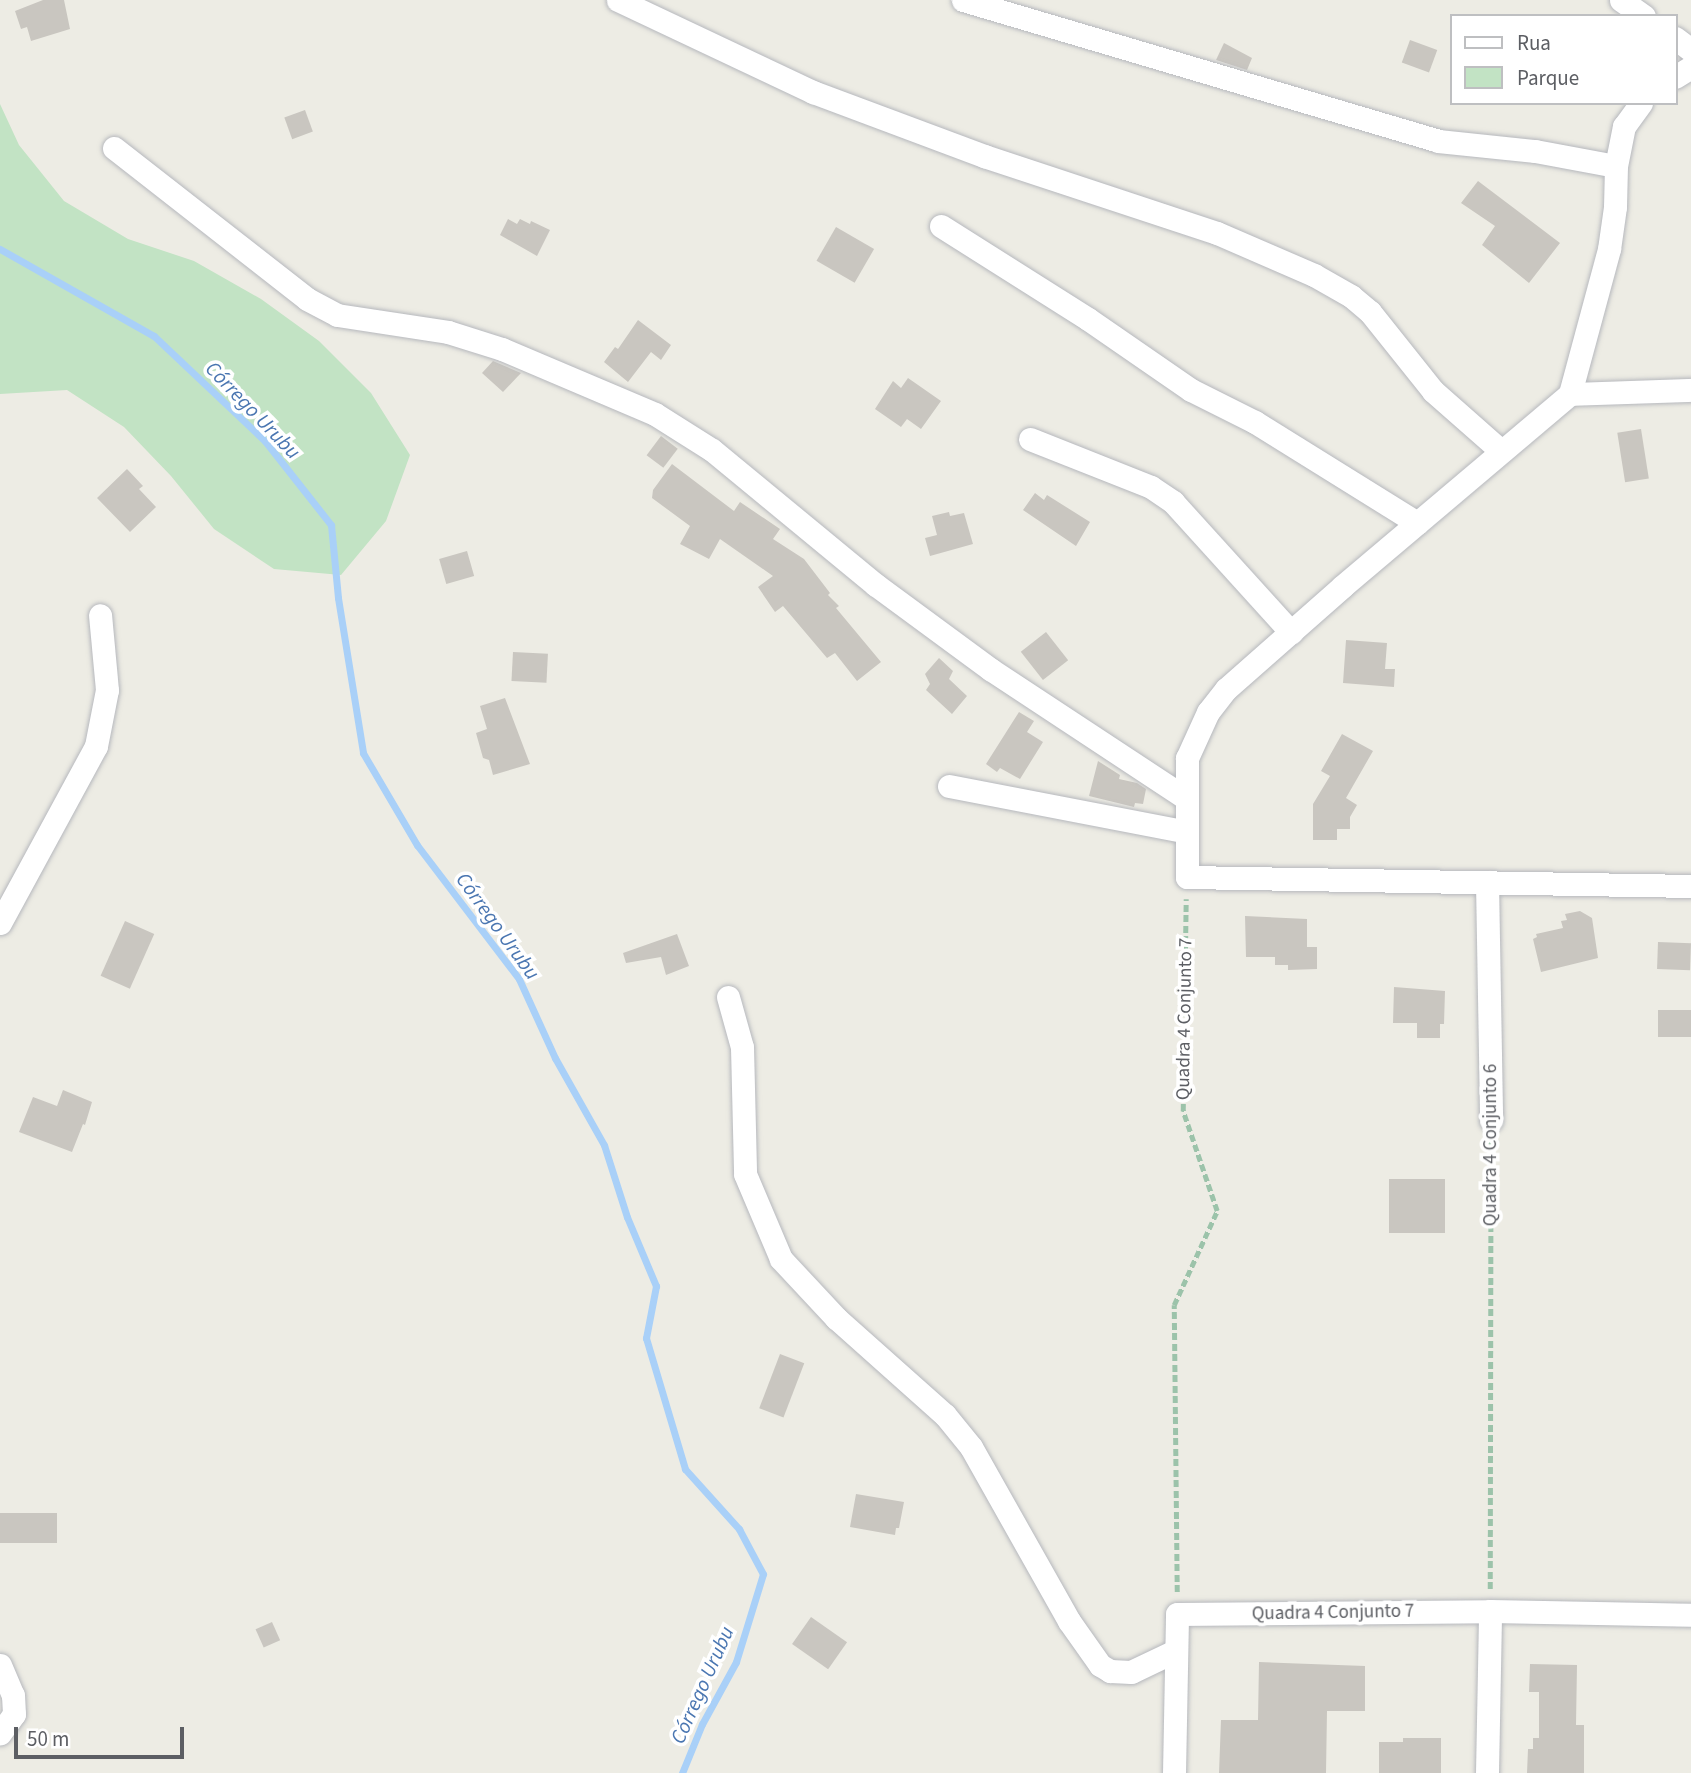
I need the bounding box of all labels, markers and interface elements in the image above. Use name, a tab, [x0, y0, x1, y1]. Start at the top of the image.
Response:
legend	[1450, 14, 1677, 105]
text: Rua	[1517, 28, 1551, 58]
text: Parque	[1517, 63, 1579, 93]
water label: Córrego Urubu	[200, 356, 306, 464]
water label: Córrego Urubu	[451, 868, 545, 984]
street label: Quadra 4 Conjunto 7	[1172, 938, 1198, 1100]
street label: Quadra 4 Conjunto 6	[1480, 1064, 1502, 1226]
street label: Quadra 4 Conjunto 7	[1252, 1600, 1414, 1626]
water label: Córrego Urubu	[665, 1622, 739, 1748]
scale bar	[18, 1714, 187, 1758]
text: 50 m	[27, 1724, 69, 1754]

